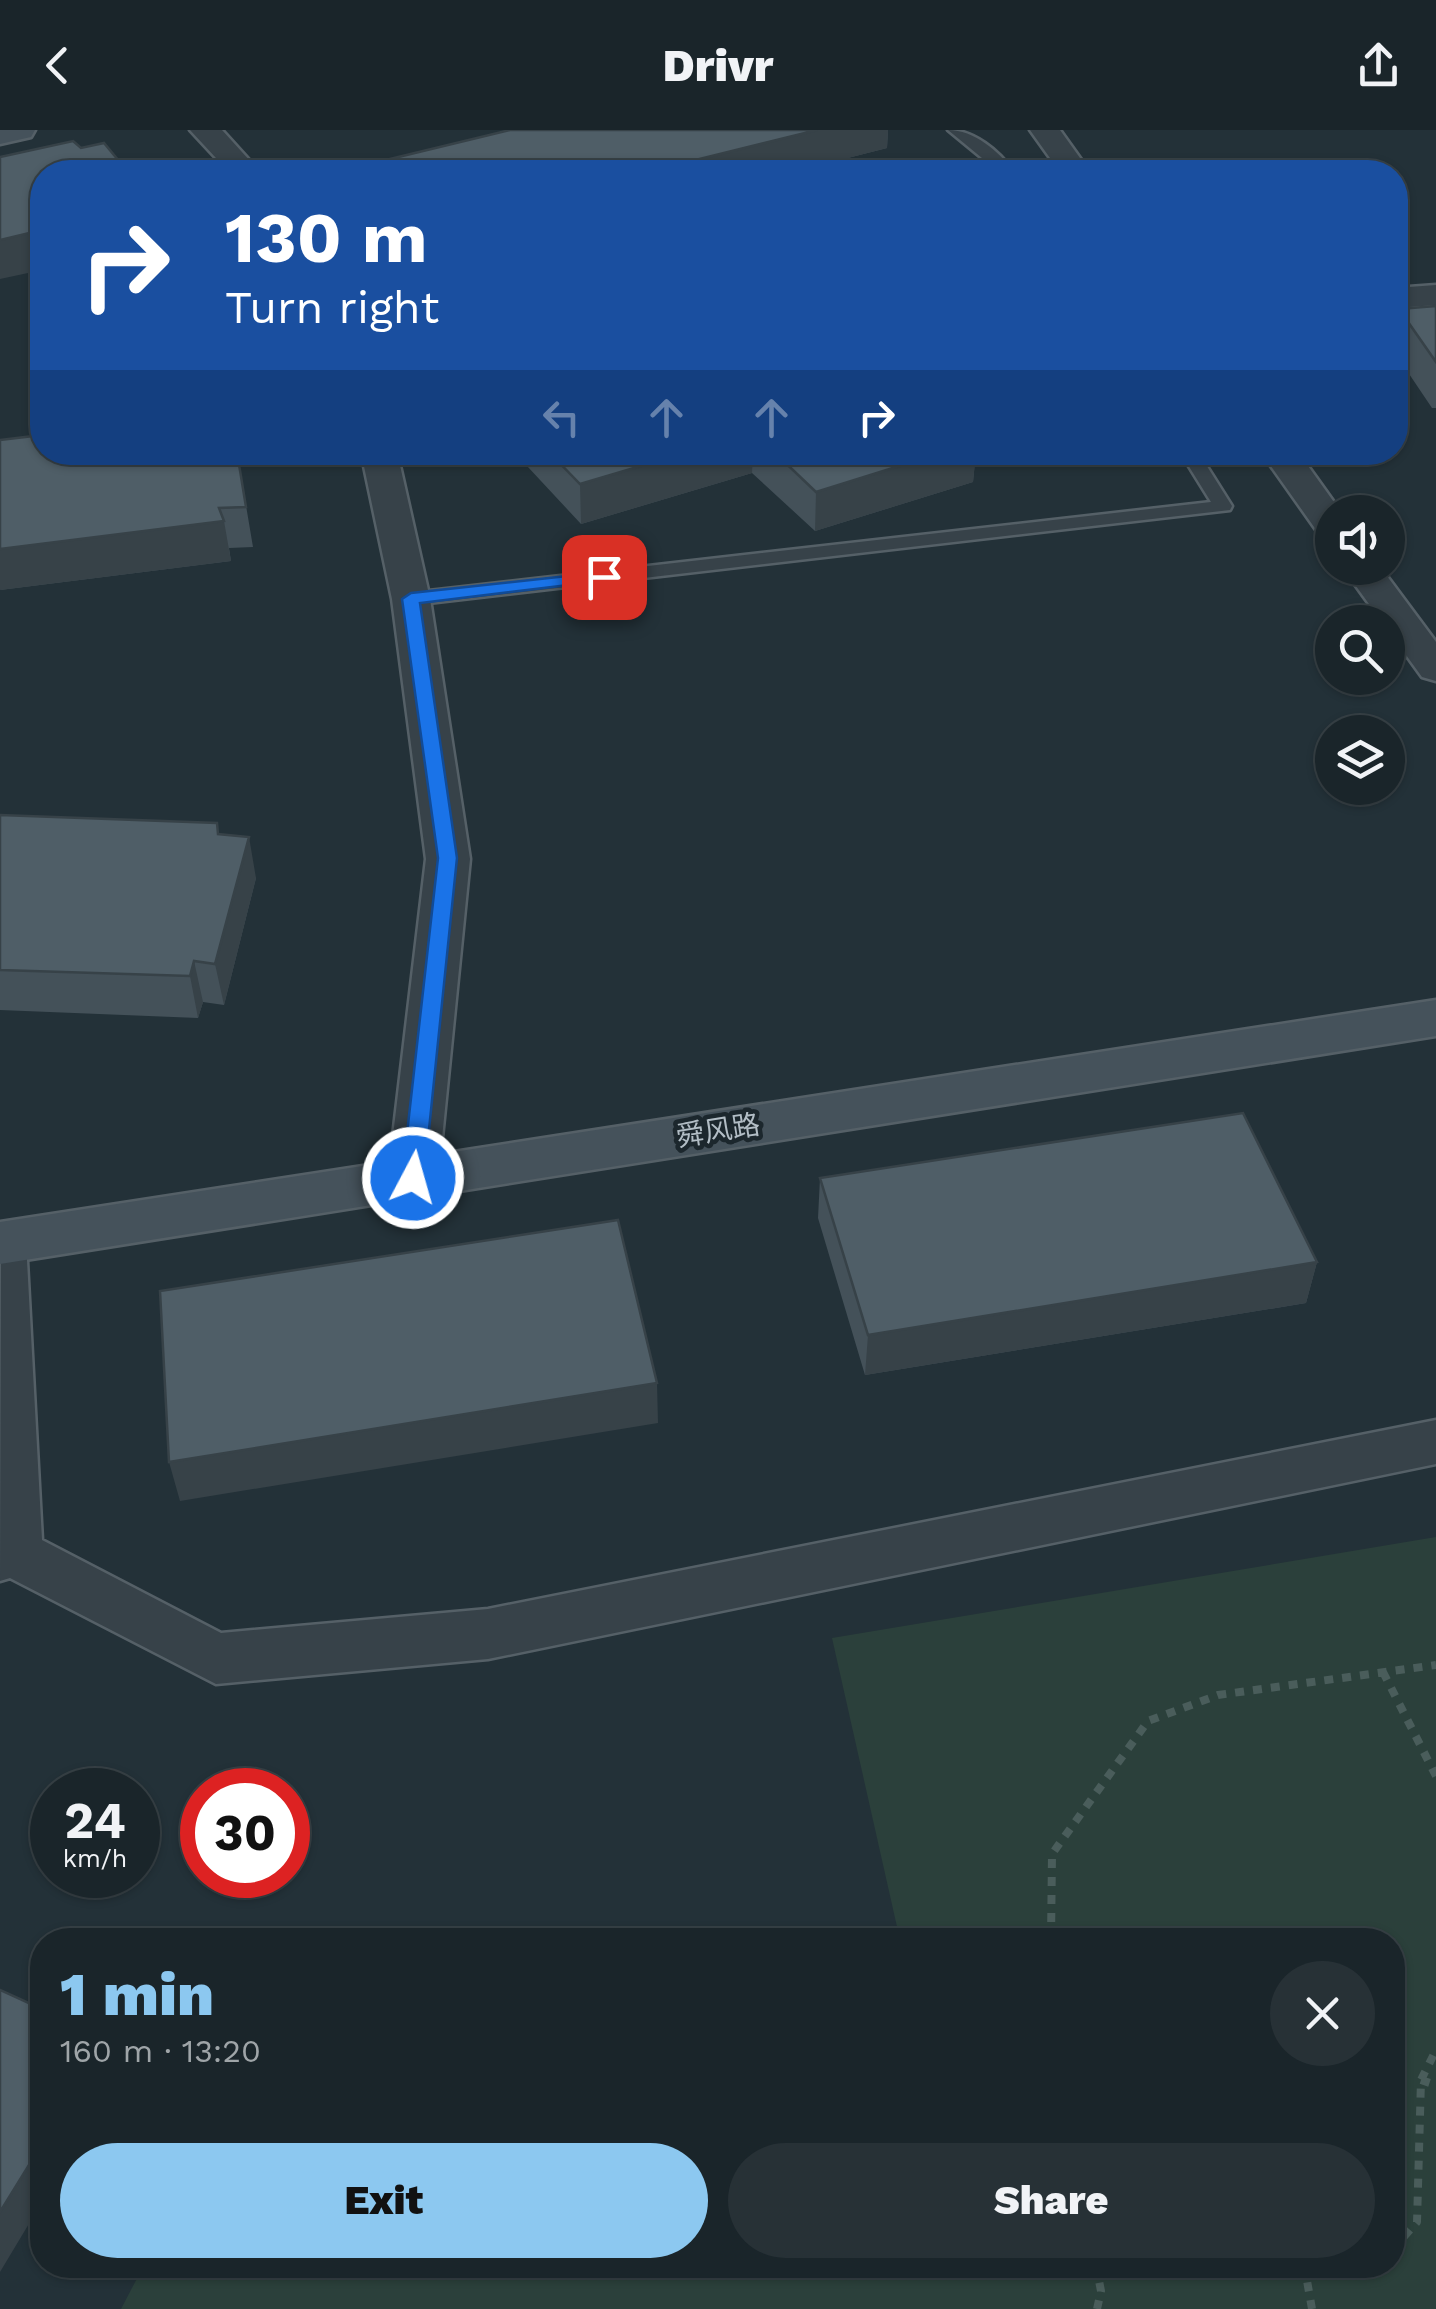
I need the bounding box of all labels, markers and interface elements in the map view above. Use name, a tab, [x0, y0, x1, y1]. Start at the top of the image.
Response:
icon: back	[30, 38, 85, 93]
icon: share	[1351, 38, 1406, 93]
text: Drivr	[663, 39, 773, 92]
text: 130 m	[225, 197, 428, 279]
icon: right	[60, 200, 190, 330]
text: Turn right	[225, 281, 439, 334]
icon: left	[534, 390, 589, 445]
icon: ahead	[639, 390, 694, 445]
icon: ahead	[744, 390, 799, 445]
icon: right	[849, 390, 904, 445]
map controls	[1315, 495, 1405, 805]
button: sound	[1315, 495, 1405, 585]
pin	[562, 535, 647, 620]
icon: arrive	[577, 550, 632, 605]
button: search	[1315, 605, 1405, 695]
button: layers	[1315, 715, 1405, 805]
street label: 舜风路	[674, 1108, 762, 1153]
position arrow	[361, 1126, 465, 1230]
speed limit sign: 30	[180, 1768, 310, 1898]
text: 24	[64, 1791, 126, 1850]
text: km/h	[63, 1844, 127, 1873]
text: 1 min	[60, 1959, 214, 2030]
button: close	[1270, 1961, 1375, 2066]
text: 160 m · 13:20	[60, 2032, 261, 2070]
button: Exit	[60, 2143, 708, 2258]
button: Share	[728, 2143, 1375, 2258]

